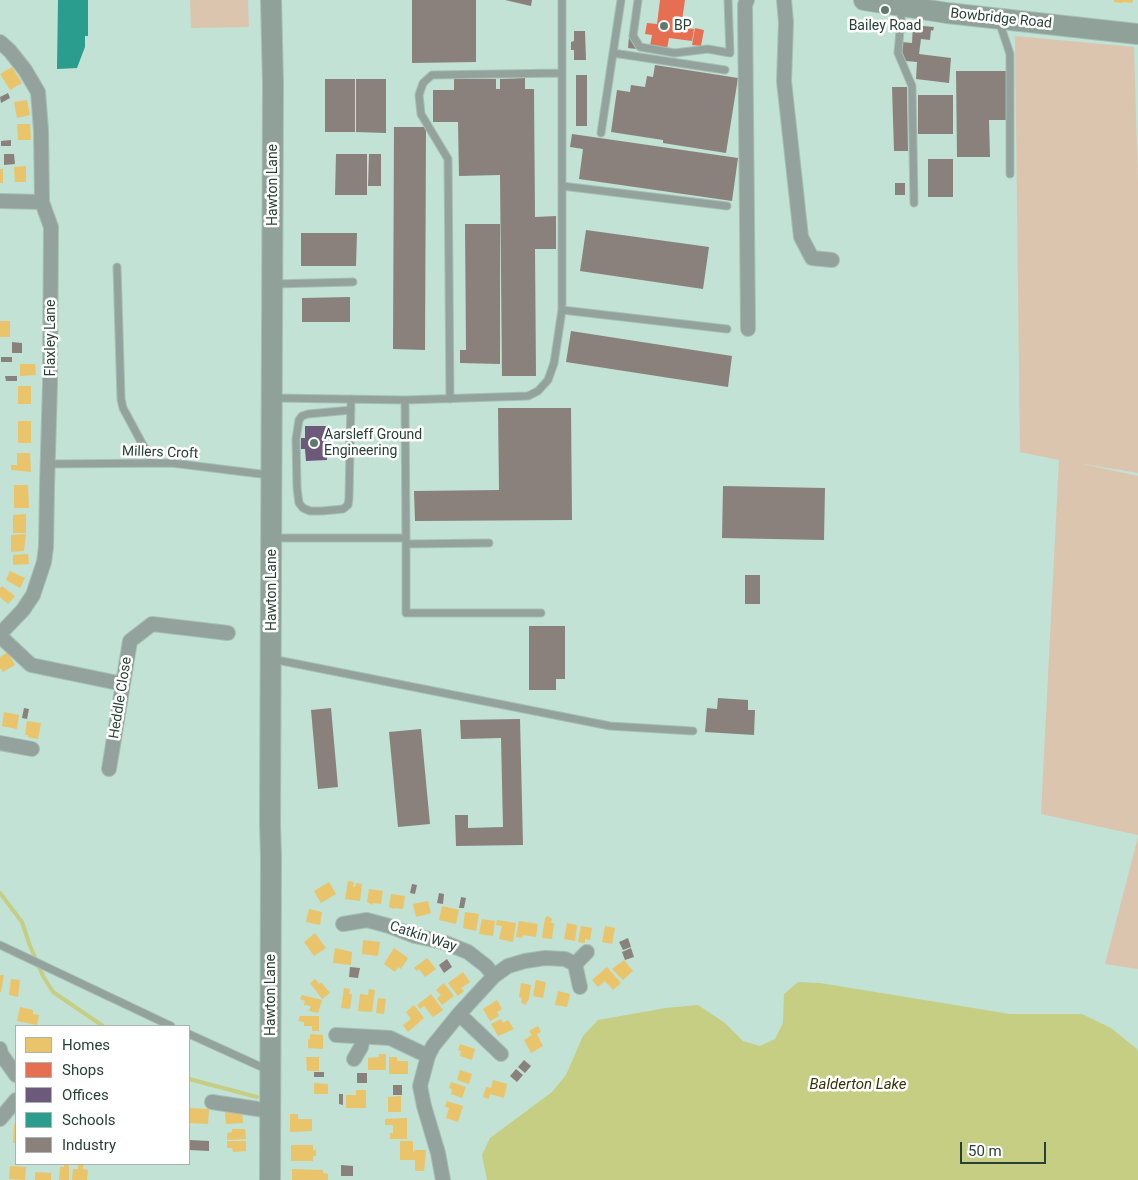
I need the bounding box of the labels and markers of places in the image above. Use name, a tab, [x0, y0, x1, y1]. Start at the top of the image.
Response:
marker: Bailey Road	[879, 4, 891, 16]
place label: BP	[674, 18, 692, 34]
place label: Bailey Road	[849, 18, 921, 34]
marker: BP	[658, 20, 670, 32]
place label: Aarsleff Ground Engineering	[324, 427, 422, 460]
marker: Aarsleff Ground Engineering	[308, 437, 320, 449]

